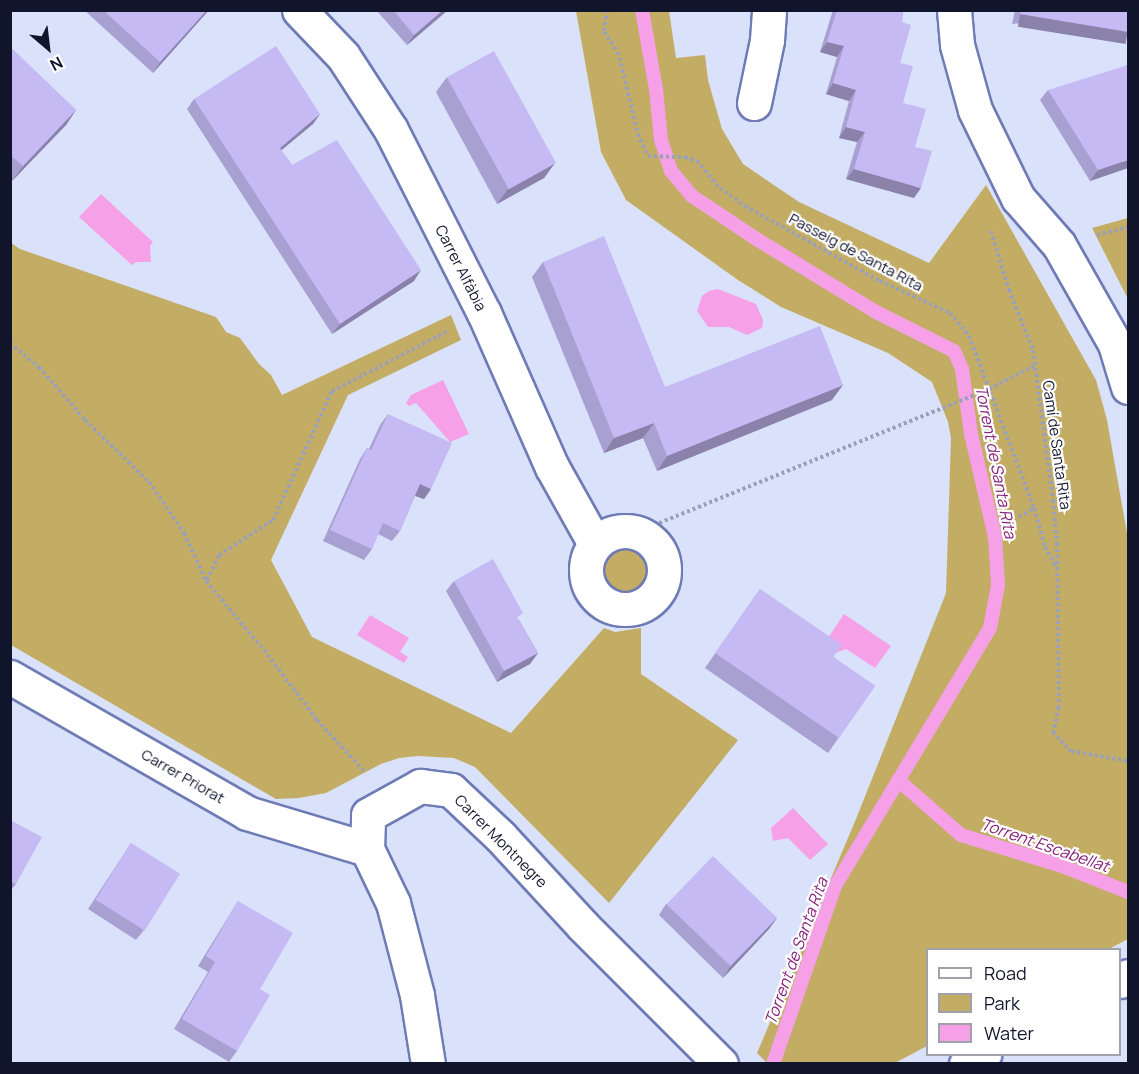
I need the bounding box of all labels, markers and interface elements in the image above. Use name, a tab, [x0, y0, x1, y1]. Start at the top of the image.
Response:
north arrow	[18, 18, 78, 78]
text: N	[46, 51, 67, 76]
street label: Passeig de Santa Rita	[786, 209, 926, 295]
street label: Carrer Alfàbia	[432, 222, 490, 314]
street label: Camí de Santa Rita	[1039, 379, 1075, 511]
water label: Torrent de Santa Rita	[972, 384, 1020, 540]
street label: Carrer Priorat	[138, 745, 228, 807]
street label: Carrer Montnegre	[451, 791, 551, 891]
water label: Torrent Escabellat	[978, 814, 1112, 876]
water label: Torrent de Santa Rita	[760, 875, 832, 1027]
legend	[926, 948, 1121, 1056]
text: Road	[984, 961, 1027, 985]
text: Park	[984, 991, 1020, 1015]
text: Water	[984, 1021, 1034, 1045]

